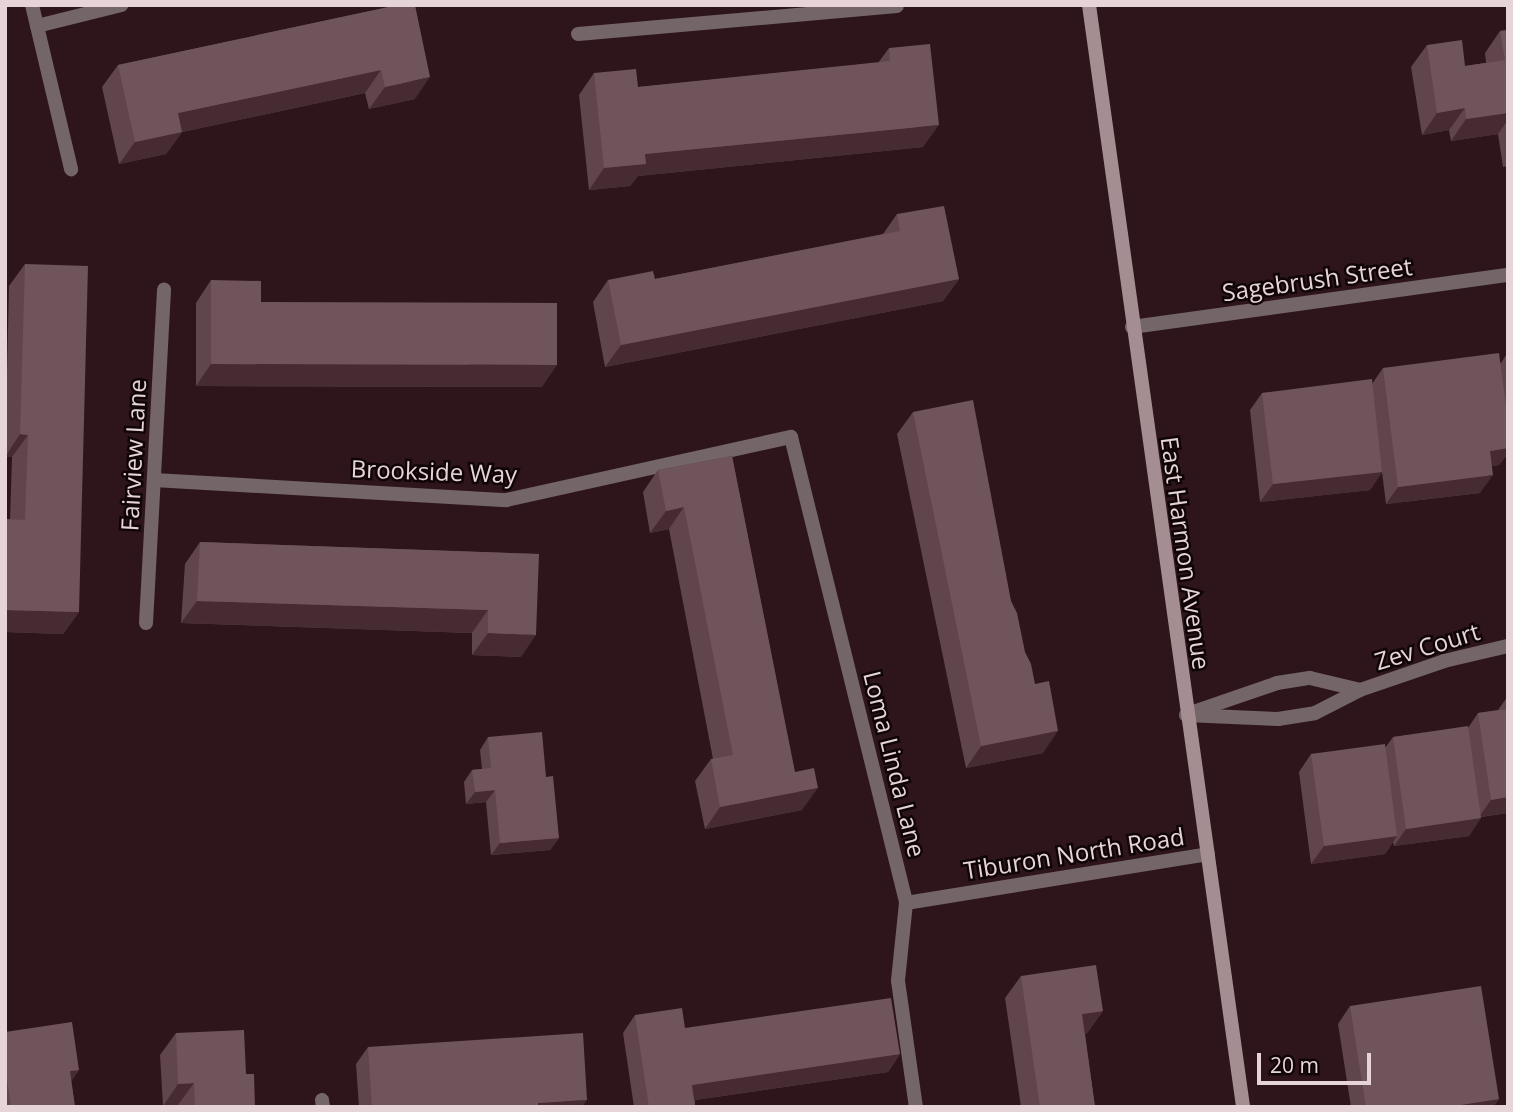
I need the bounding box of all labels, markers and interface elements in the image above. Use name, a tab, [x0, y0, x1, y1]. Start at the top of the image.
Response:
street label: Sagebrush Street	[1220, 251, 1414, 307]
street label: Fairview Lane	[115, 378, 151, 532]
street label: East Harmon Avenue	[1155, 435, 1217, 671]
street label: Brookside Way	[350, 454, 518, 488]
street label: Zev Court	[1371, 616, 1483, 676]
street label: Loma Linda Lane	[858, 668, 932, 860]
street label: Tiburon North Road	[962, 821, 1186, 885]
scale bar	[1261, 1038, 1375, 1082]
text: 20 m	[1270, 1051, 1319, 1079]

